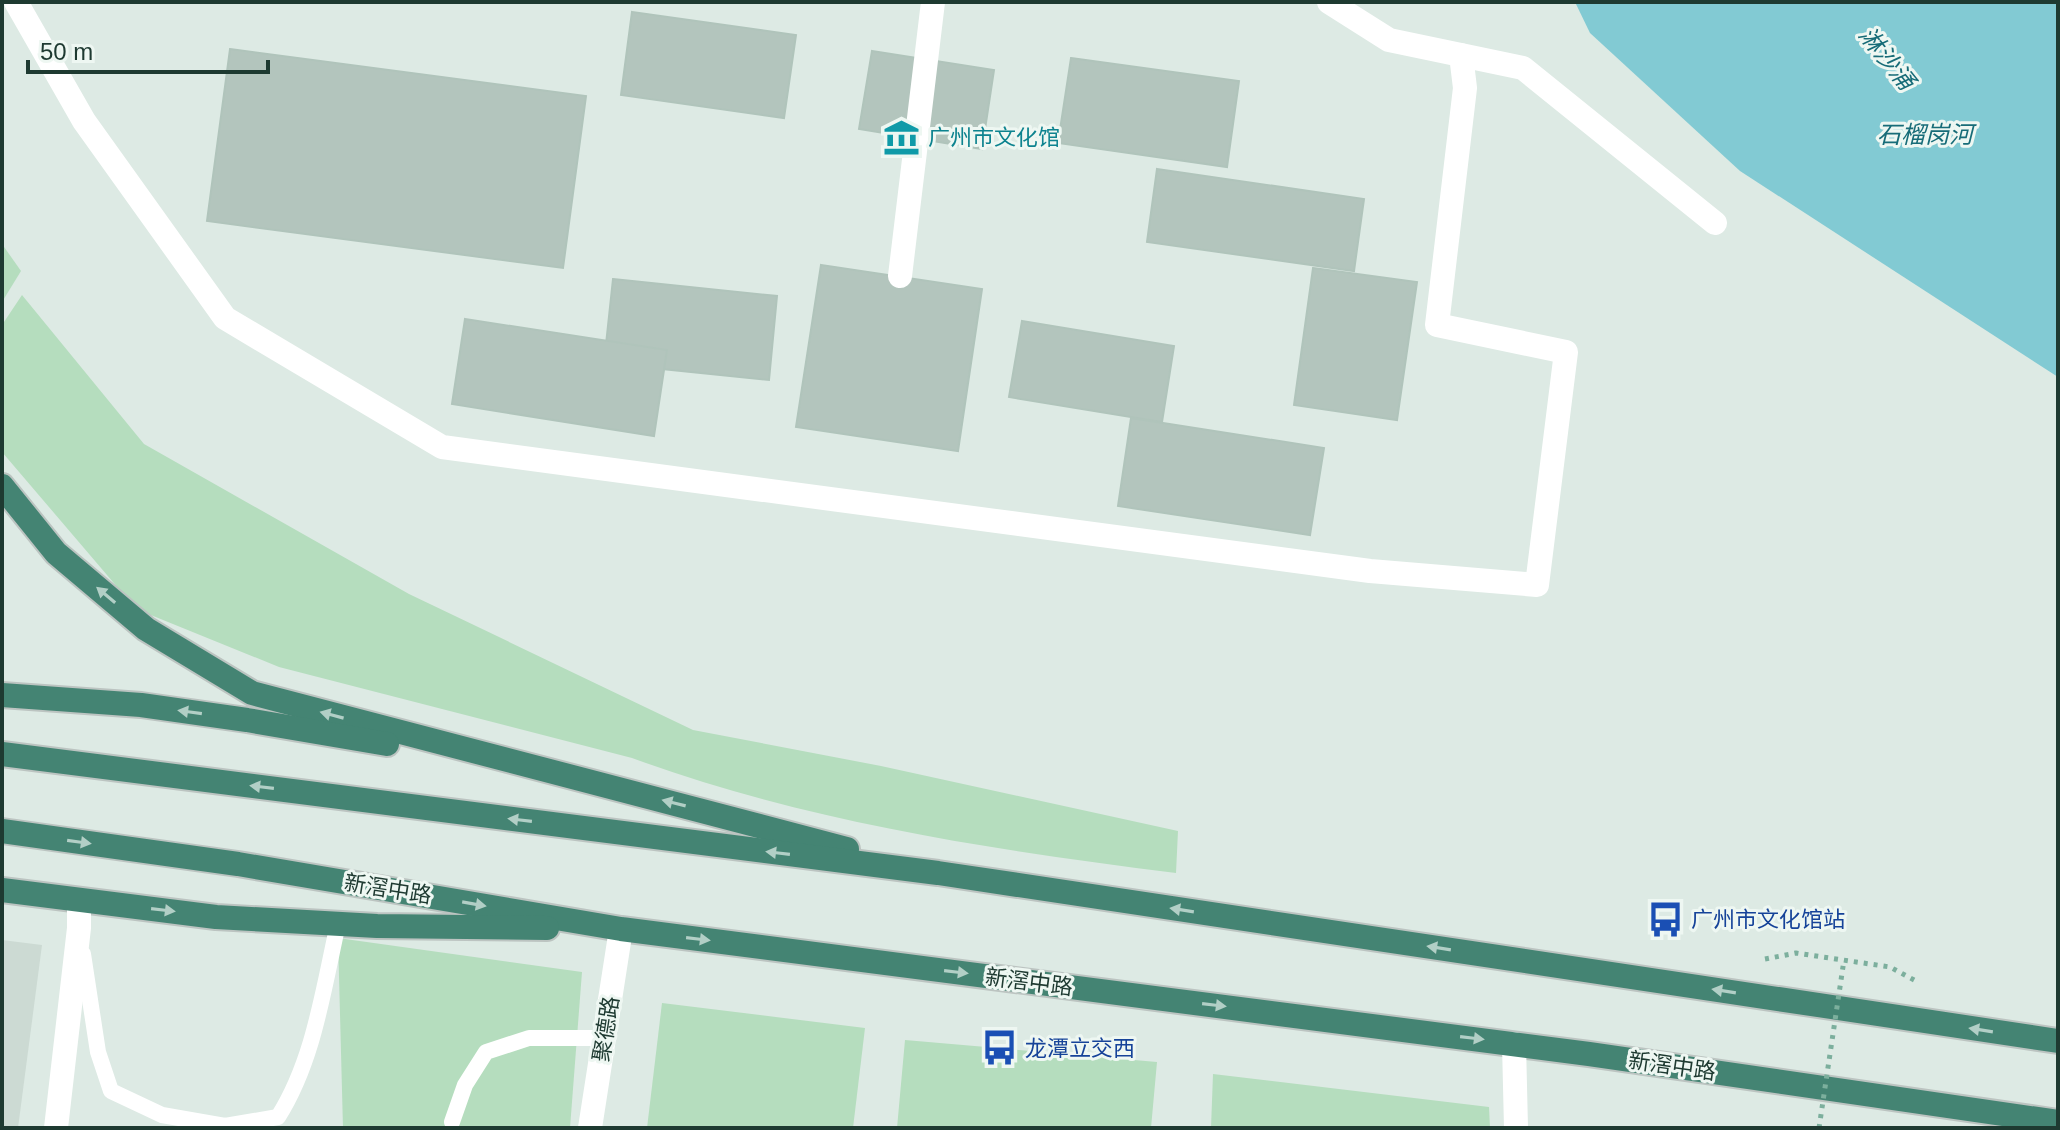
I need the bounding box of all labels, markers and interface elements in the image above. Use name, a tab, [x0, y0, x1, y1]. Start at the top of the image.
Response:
water label: 淋沙涌	[1854, 22, 1922, 97]
scale bar	[28, 24, 268, 74]
text: 50 m	[40, 38, 93, 65]
museum icon: 广州市文化馆	[883, 118, 921, 156]
water label: 石榴岗河	[1877, 121, 1977, 148]
place label: 广州市文化馆	[928, 125, 1060, 150]
one-way arrow	[96, 587, 116, 604]
one-way arrow	[177, 705, 202, 718]
one-way arrow	[320, 709, 345, 721]
one-way arrow	[249, 780, 274, 793]
one-way arrow	[661, 796, 686, 808]
one-way arrow	[507, 813, 532, 826]
one-way arrow	[67, 836, 92, 849]
one-way arrow	[765, 846, 790, 859]
street label: 新滘中路	[343, 870, 433, 908]
one-way arrow	[462, 898, 487, 910]
bus stop icon: 广州市文化馆站	[1646, 900, 1684, 938]
one-way arrow	[1169, 903, 1194, 916]
one-way arrow	[151, 904, 176, 917]
place label: 广州市文化馆站	[1691, 907, 1845, 932]
one-way arrow	[686, 933, 711, 946]
one-way arrow	[1426, 942, 1451, 954]
street label: 新滘中路	[984, 964, 1074, 1000]
one-way arrow	[944, 966, 969, 979]
one-way arrow	[1711, 984, 1736, 997]
street label: 聚德路	[588, 994, 624, 1064]
one-way arrow	[1202, 999, 1227, 1012]
one-way arrow	[1968, 1023, 1993, 1036]
bus stop icon: 龙潭立交西	[980, 1029, 1018, 1067]
one-way arrow	[1460, 1032, 1485, 1045]
place label: 龙潭立交西	[1025, 1036, 1135, 1061]
street label: 新滘中路	[1627, 1047, 1717, 1085]

